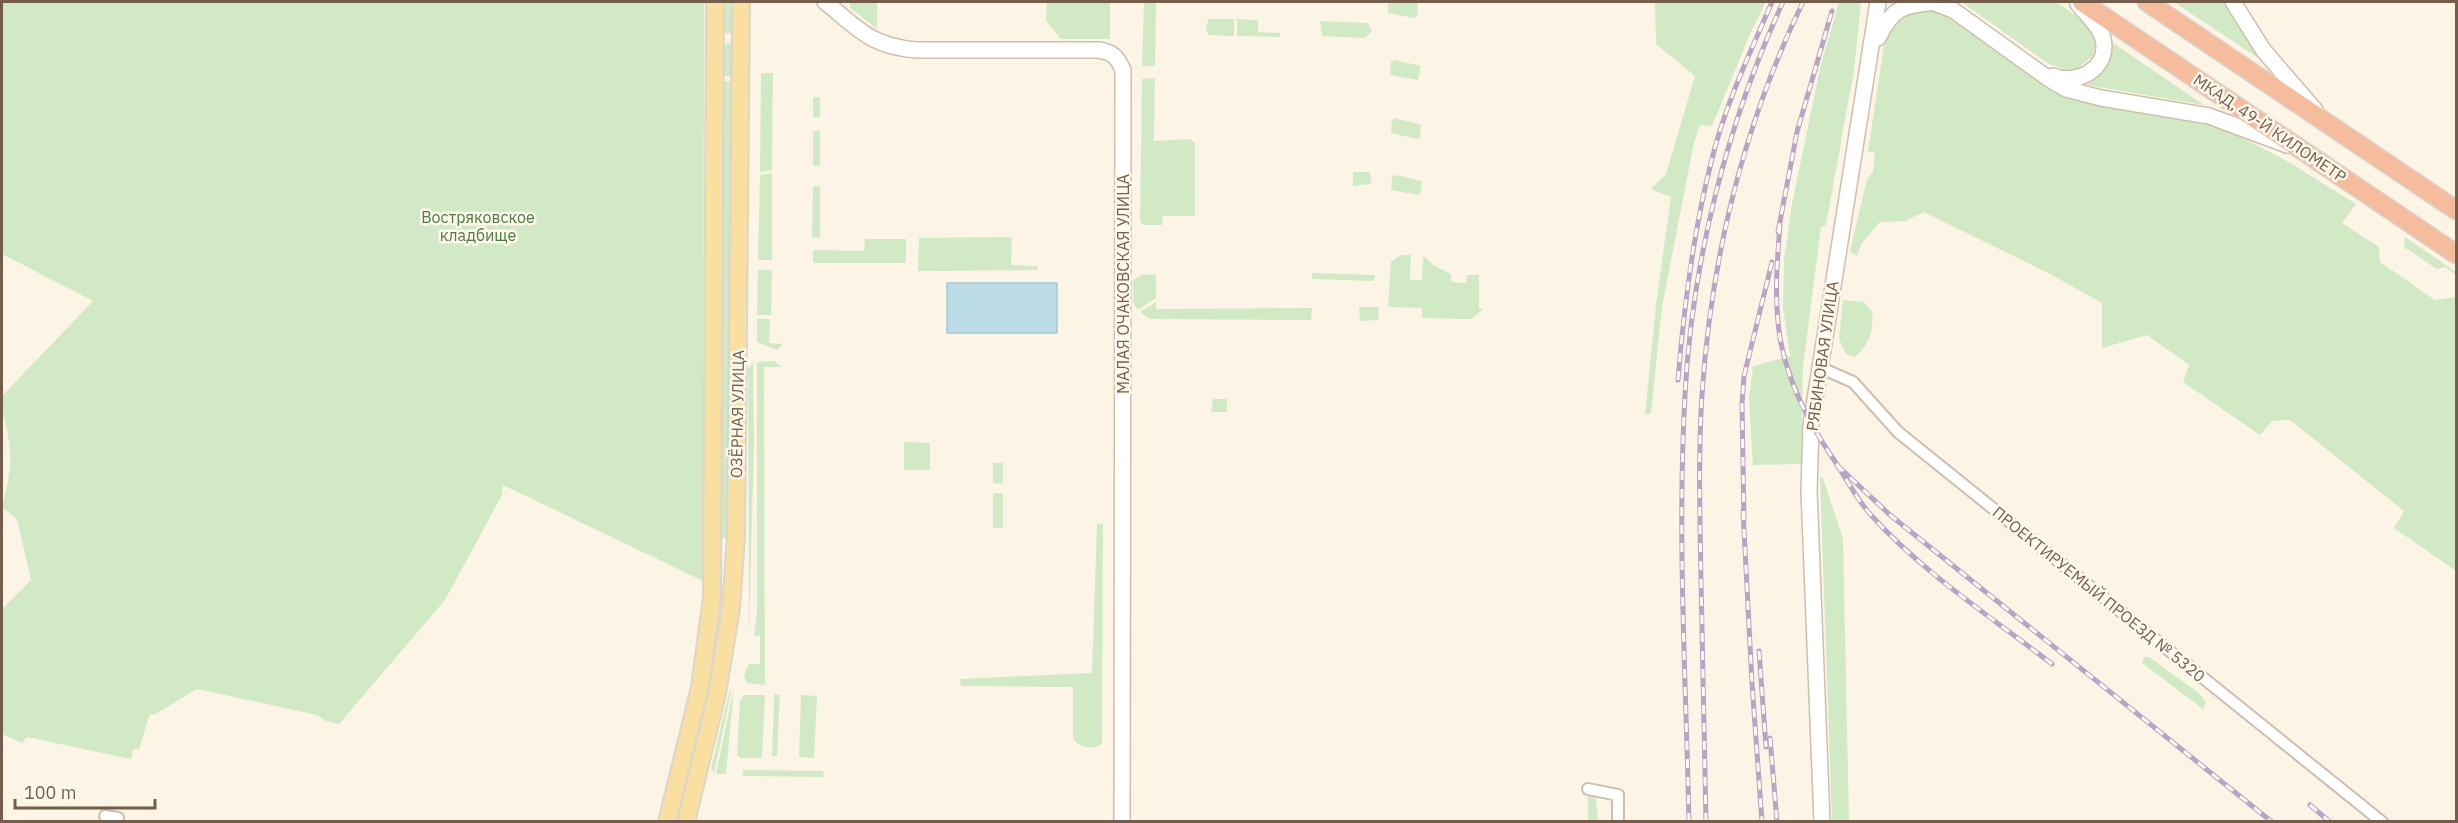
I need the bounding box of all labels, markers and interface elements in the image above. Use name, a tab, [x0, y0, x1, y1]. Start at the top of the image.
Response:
street label: МКАД, 49-Й КИЛОМЕТР	[2190, 69, 2350, 187]
street label: МАЛАЯ ОЧАКОВСКАЯ УЛИЦА	[1113, 174, 1133, 394]
park label: Востряковское кладбище	[421, 207, 535, 245]
street label: РЯБИНОВАЯ УЛИЦА	[1802, 280, 1842, 432]
street label: ОЗЁРНАЯ УЛИЦА	[726, 350, 748, 478]
street label: ПРОЕКТИРУЕМЫЙ ПРОЕЗД № 5320	[1989, 502, 2209, 686]
scale bar	[15, 772, 154, 810]
text: 100 m	[24, 781, 76, 804]

